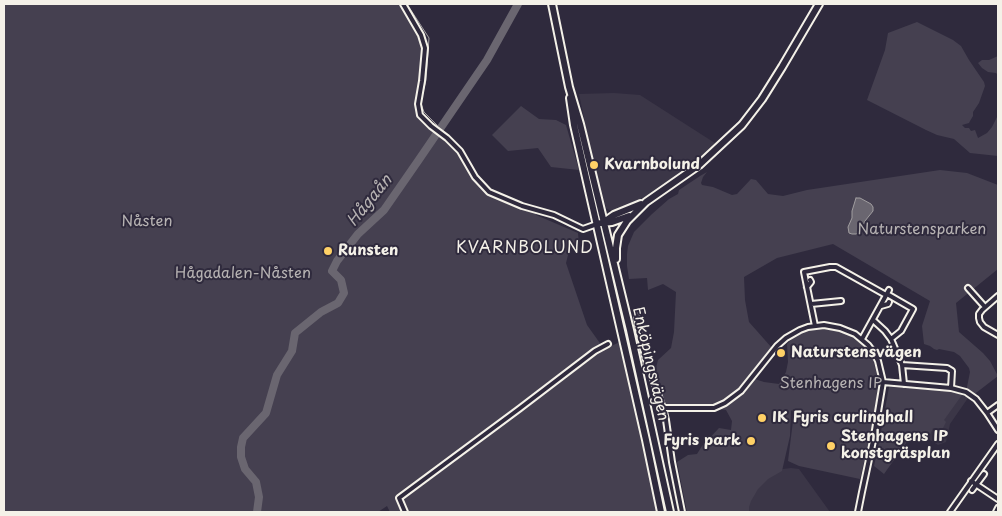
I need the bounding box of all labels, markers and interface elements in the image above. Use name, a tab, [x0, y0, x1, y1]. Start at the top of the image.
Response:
place label: Kvarnbolund	[604, 156, 700, 174]
marker: Kvarnbolund	[588, 159, 600, 171]
water label: Hågaån	[343, 171, 397, 231]
park label: Nåsten	[121, 213, 173, 231]
park label: Naturstensparken	[858, 221, 986, 239]
district label: KVARNBOLUND	[455, 239, 595, 259]
place label: Runsten	[338, 242, 398, 260]
marker: Runsten	[322, 245, 334, 257]
park label: Hågadalen-Nåsten	[175, 265, 311, 283]
street label: Enköpingsvägen	[628, 305, 672, 423]
place label: Naturstensvägen	[791, 344, 922, 362]
marker: Naturstensvägen	[775, 347, 787, 359]
park label: Stenhagens IP	[780, 375, 882, 393]
place label: IK Fyris curlinghall	[772, 409, 913, 427]
marker: IK Fyris curlinghall	[756, 412, 768, 424]
place label: Stenhagens IP konstgräsplan	[841, 428, 950, 463]
place label: Fyris park	[663, 432, 741, 450]
marker: Fyris park	[745, 435, 757, 447]
marker: Stenhagens IP konstgräsplan	[825, 440, 837, 452]

